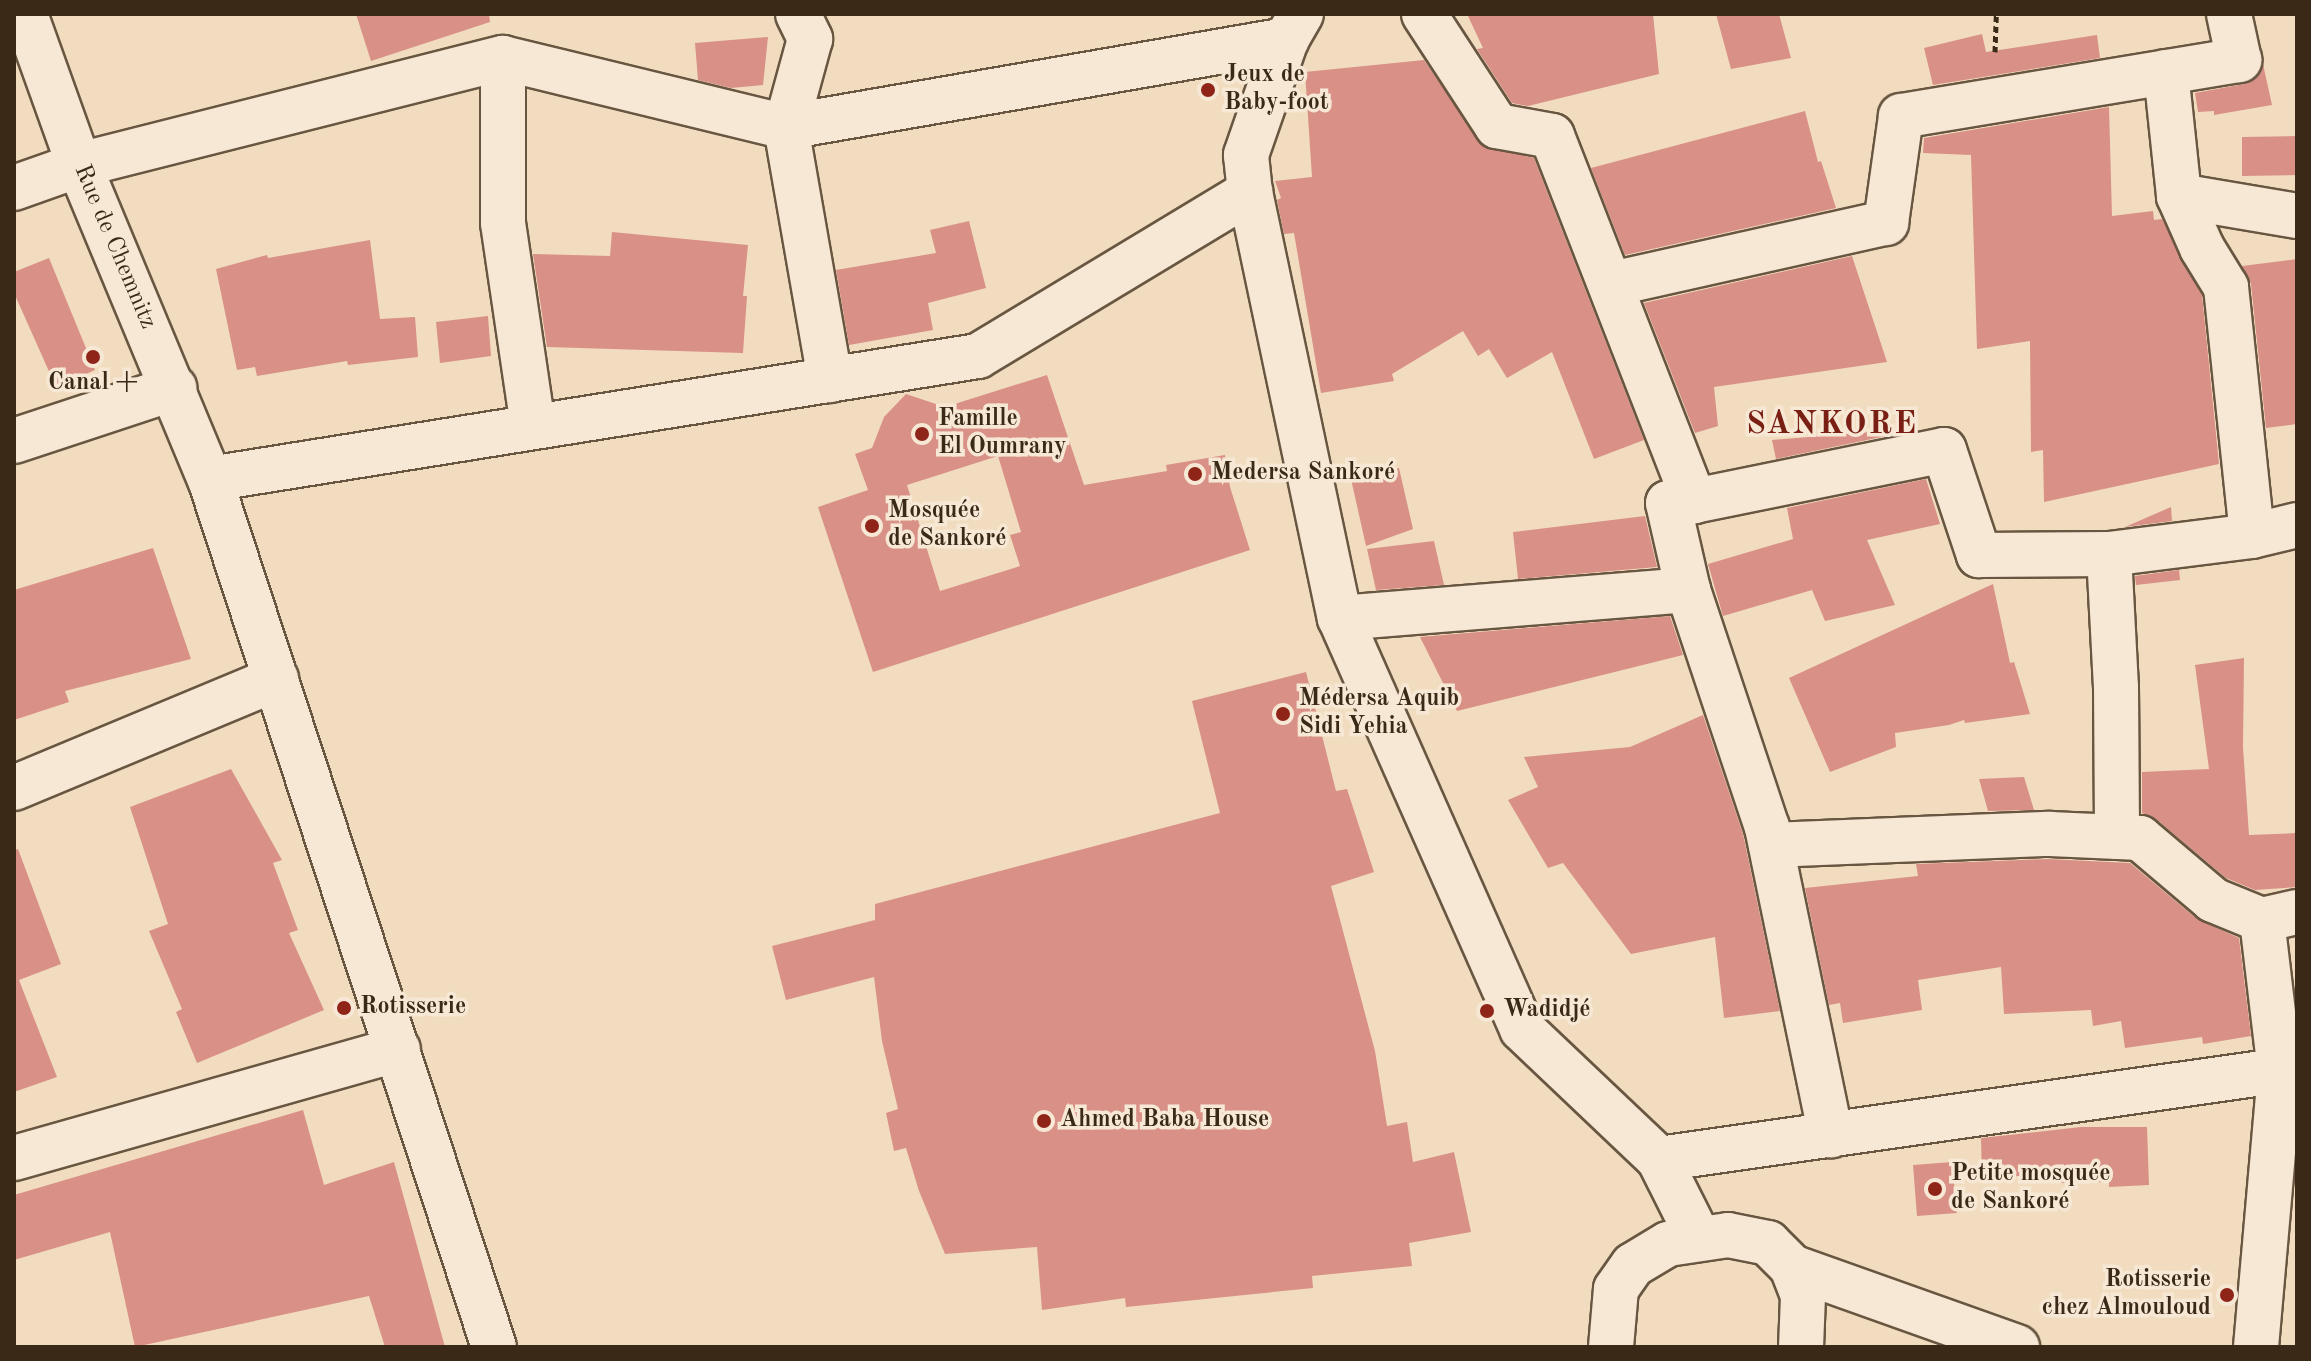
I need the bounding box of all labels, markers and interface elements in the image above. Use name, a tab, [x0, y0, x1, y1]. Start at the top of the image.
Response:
place label: Jeux de Baby-foot	[1224, 62, 1329, 118]
marker: Jeux de Baby-foot	[1199, 81, 1217, 99]
street label: Rue de Chemnitz	[66, 161, 162, 333]
marker: Canal +	[84, 348, 102, 366]
place label: Canal +	[48, 370, 138, 398]
place label: Famille El Oumrany	[938, 406, 1067, 462]
district label: SANKORE	[1746, 406, 1918, 444]
marker: Famille El Oumrany	[913, 425, 931, 443]
place label: Medersa Sankoré	[1211, 460, 1395, 488]
marker: Medersa Sankoré	[1186, 465, 1204, 483]
place label: Mosquée de Sankoré	[888, 498, 1007, 554]
marker: Mosquée de Sankoré	[863, 517, 881, 535]
place label: Médersa Aquib Sidi Yehia	[1299, 686, 1459, 742]
marker: Médersa Aquib Sidi Yehia	[1274, 705, 1292, 723]
place label: Rotisserie	[360, 994, 466, 1022]
place label: Wadidjé	[1503, 997, 1591, 1025]
marker: Rotisserie	[335, 999, 353, 1017]
marker: Wadidjé	[1478, 1002, 1496, 1020]
place label: Ahmed Baba House	[1060, 1107, 1269, 1135]
marker: Ahmed Baba House	[1035, 1112, 1053, 1130]
place label: Petite mosquée de Sankoré	[1951, 1161, 2111, 1217]
marker: Petite mosquée de Sankoré	[1926, 1180, 1944, 1198]
place label: Rotisserie chez Almouloud	[2042, 1267, 2211, 1323]
marker: Rotisserie chez Almouloud	[2218, 1286, 2236, 1304]

